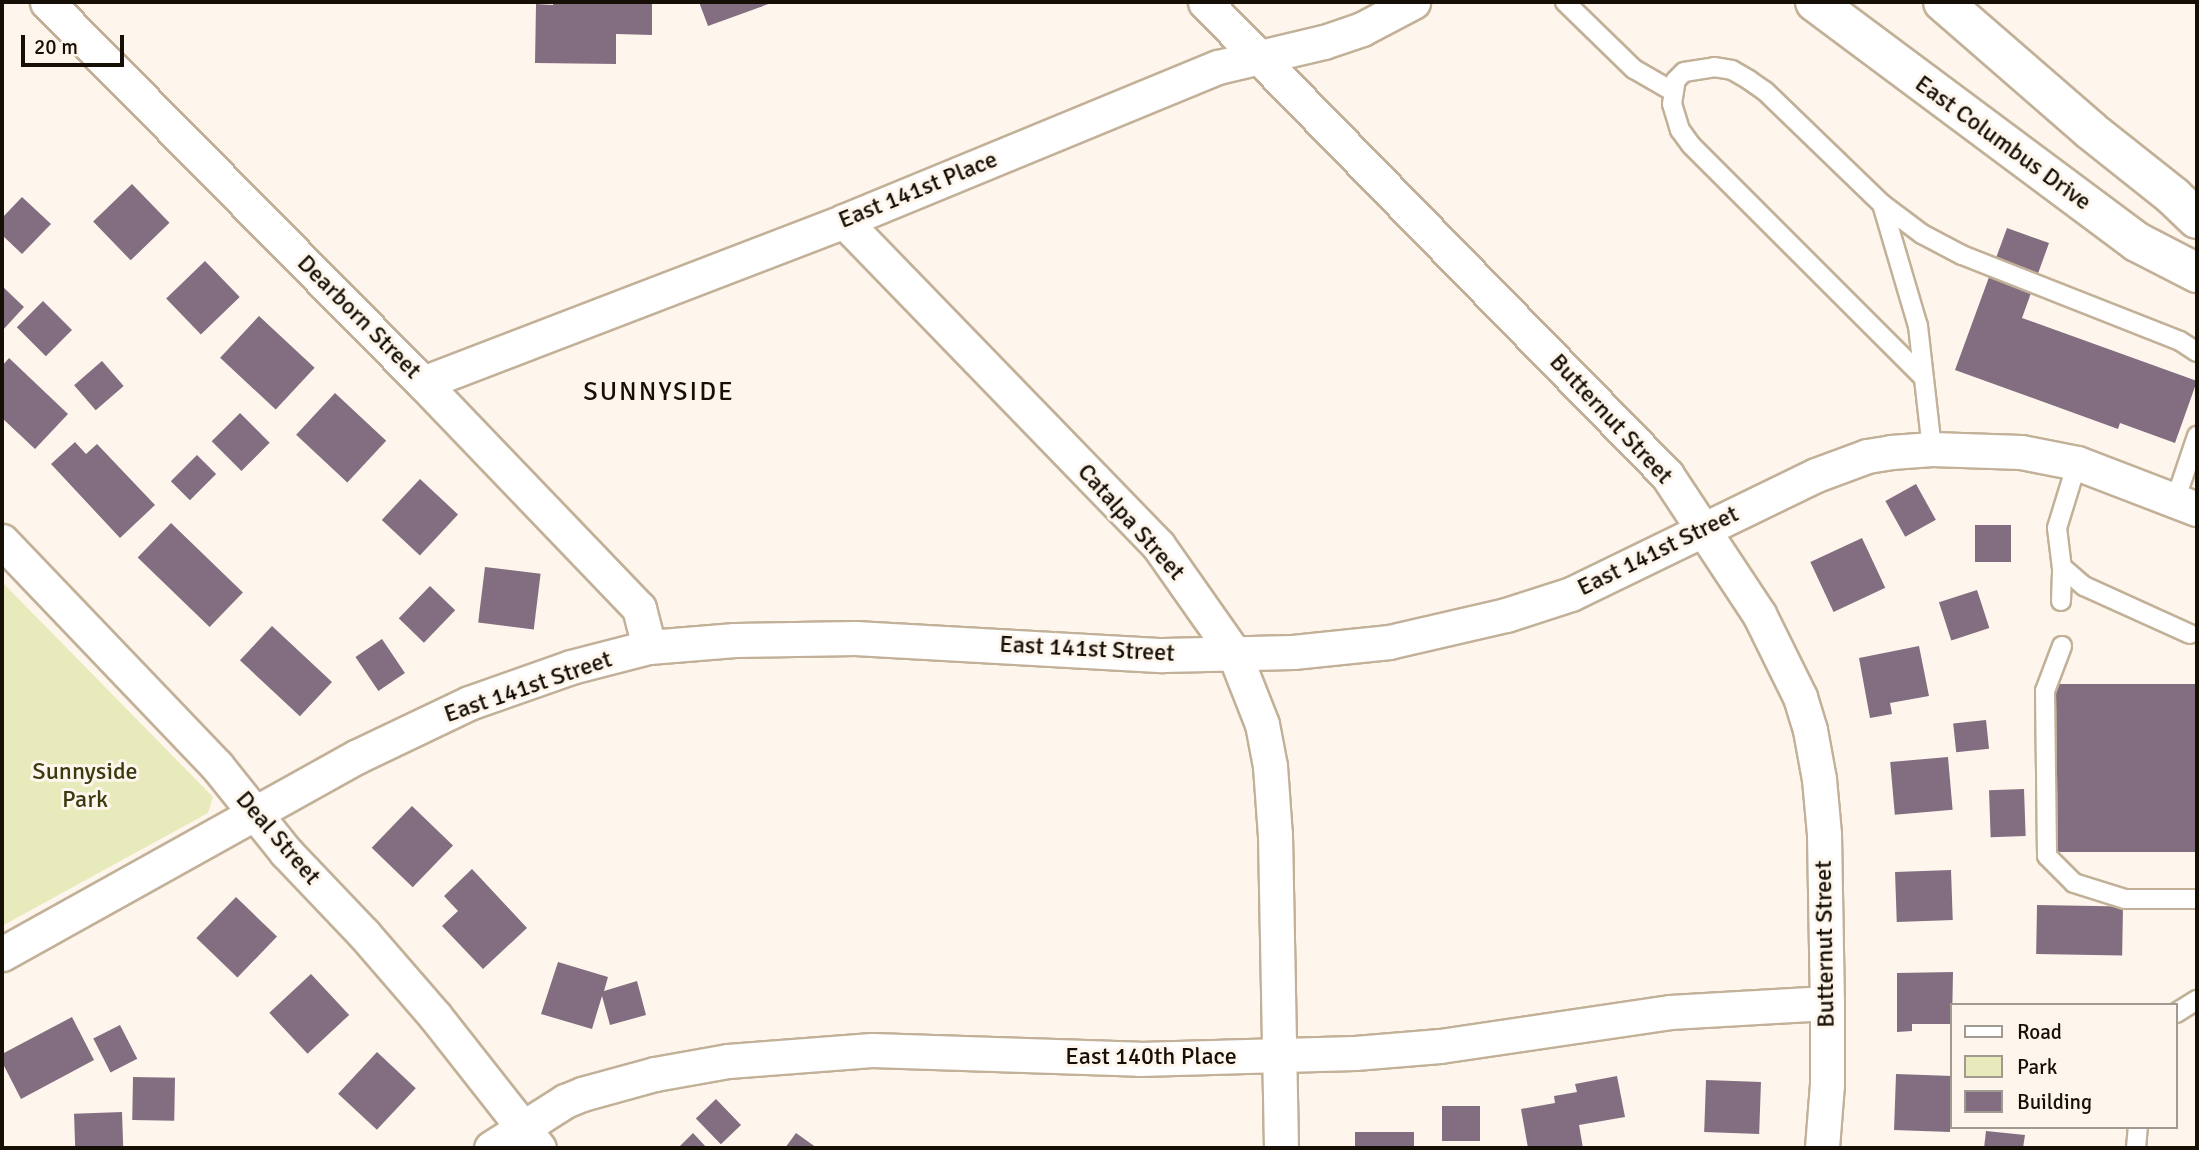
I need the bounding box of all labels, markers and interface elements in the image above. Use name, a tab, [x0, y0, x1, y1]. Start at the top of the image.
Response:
scale bar	[24, 21, 128, 65]
text: 20 m	[34, 34, 78, 60]
street label: East Columbus Drive	[1909, 69, 2097, 217]
street label: East 141st Place	[834, 145, 1002, 235]
street label: Dearborn Street	[291, 249, 427, 385]
street label: Butternut Street	[1543, 348, 1679, 490]
district label: SUNNYSIDE	[584, 377, 734, 409]
street label: Catalpa Street	[1071, 458, 1191, 586]
street label: East 141st Street	[1573, 500, 1743, 602]
street label: East 141st Street	[999, 630, 1175, 668]
street label: East 141st Street	[440, 645, 616, 729]
park label: Sunnyside Park	[32, 758, 138, 814]
street label: Deal Street	[230, 785, 326, 891]
street label: Butternut Street	[1809, 860, 1841, 1028]
legend	[1951, 1003, 2178, 1129]
text: Road	[2017, 1019, 2062, 1045]
street label: East 140th Place	[1065, 1043, 1237, 1071]
text: Park	[2017, 1054, 2057, 1080]
text: Building	[2017, 1089, 2092, 1115]

